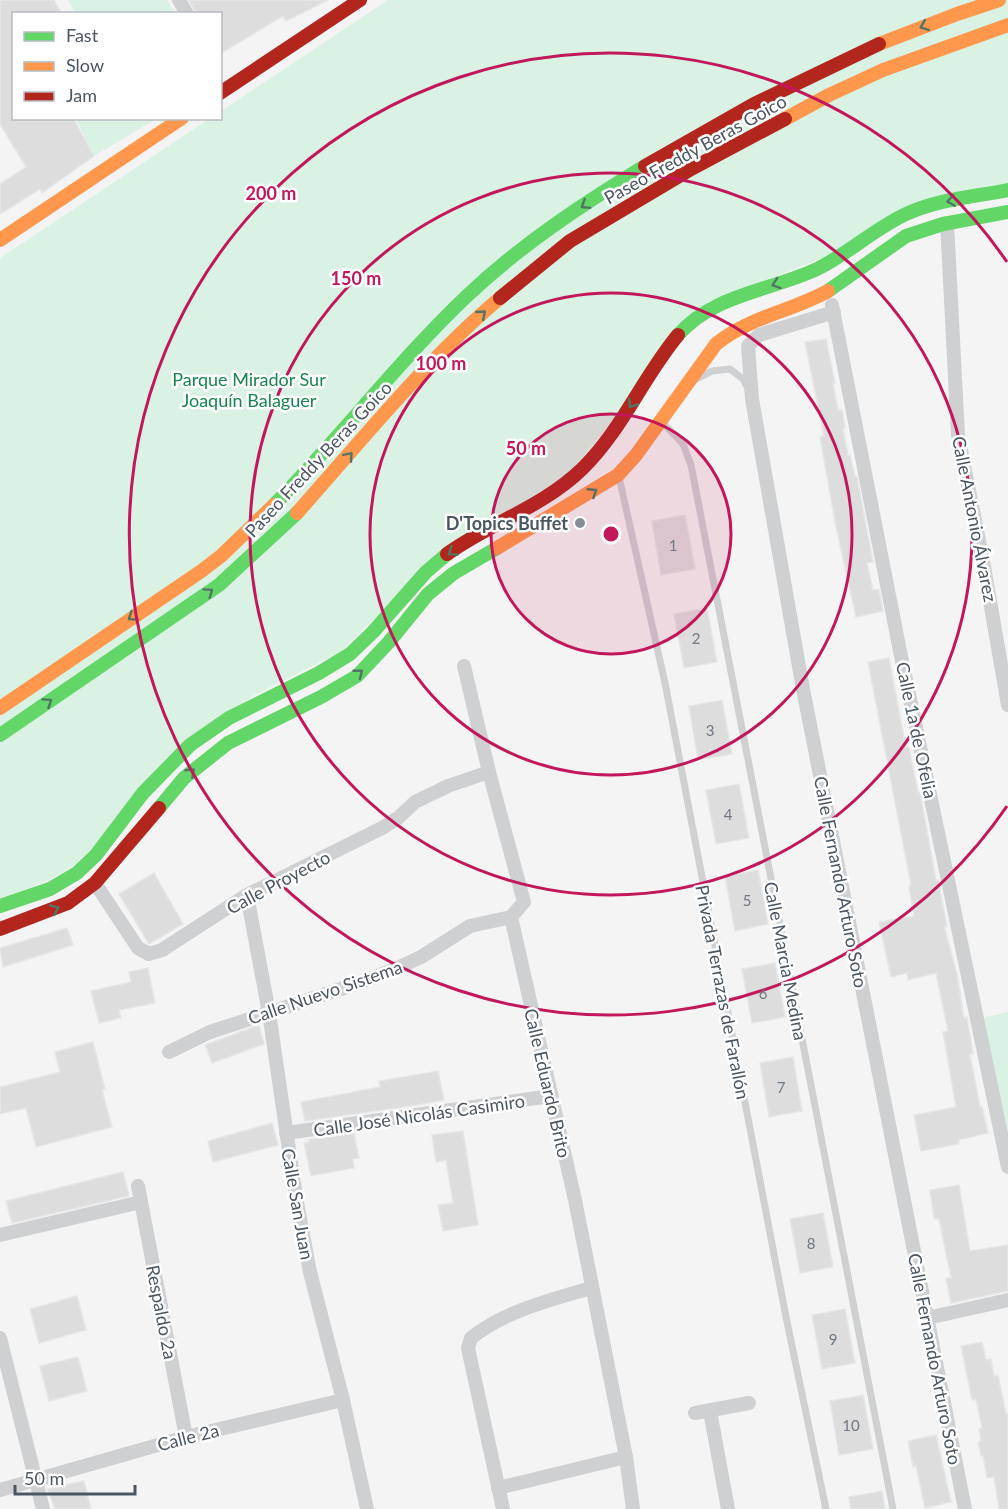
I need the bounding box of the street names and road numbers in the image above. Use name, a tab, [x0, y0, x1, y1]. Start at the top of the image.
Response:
street label: Paseo Freddy Beras Goico	[600, 90, 790, 208]
street label: Paseo Freddy Beras Goico	[240, 376, 396, 542]
street label: Calle Antonio Álvarez	[948, 434, 1002, 604]
street label: Calle 1a de Ofelia	[892, 660, 942, 800]
street label: Calle Fernando Arturo Soto	[810, 774, 872, 990]
street label: Calle Proyecto	[222, 846, 334, 918]
street label: Calle Marcia Medina	[760, 880, 812, 1042]
street label: Privada Terrazas de Farallón	[691, 883, 755, 1101]
street label: Calle Nuevo Sistema	[245, 955, 405, 1029]
street label: Calle Eduardo Brito	[520, 1006, 576, 1160]
street label: Calle José Nicolás Casimiro	[312, 1089, 526, 1141]
street label: Calle San Juan	[277, 1147, 319, 1261]
street label: Calle Fernando Arturo Soto	[904, 1251, 966, 1467]
street label: Respaldo 2a	[142, 1263, 182, 1361]
street label: Calle 2a	[155, 1419, 221, 1455]

